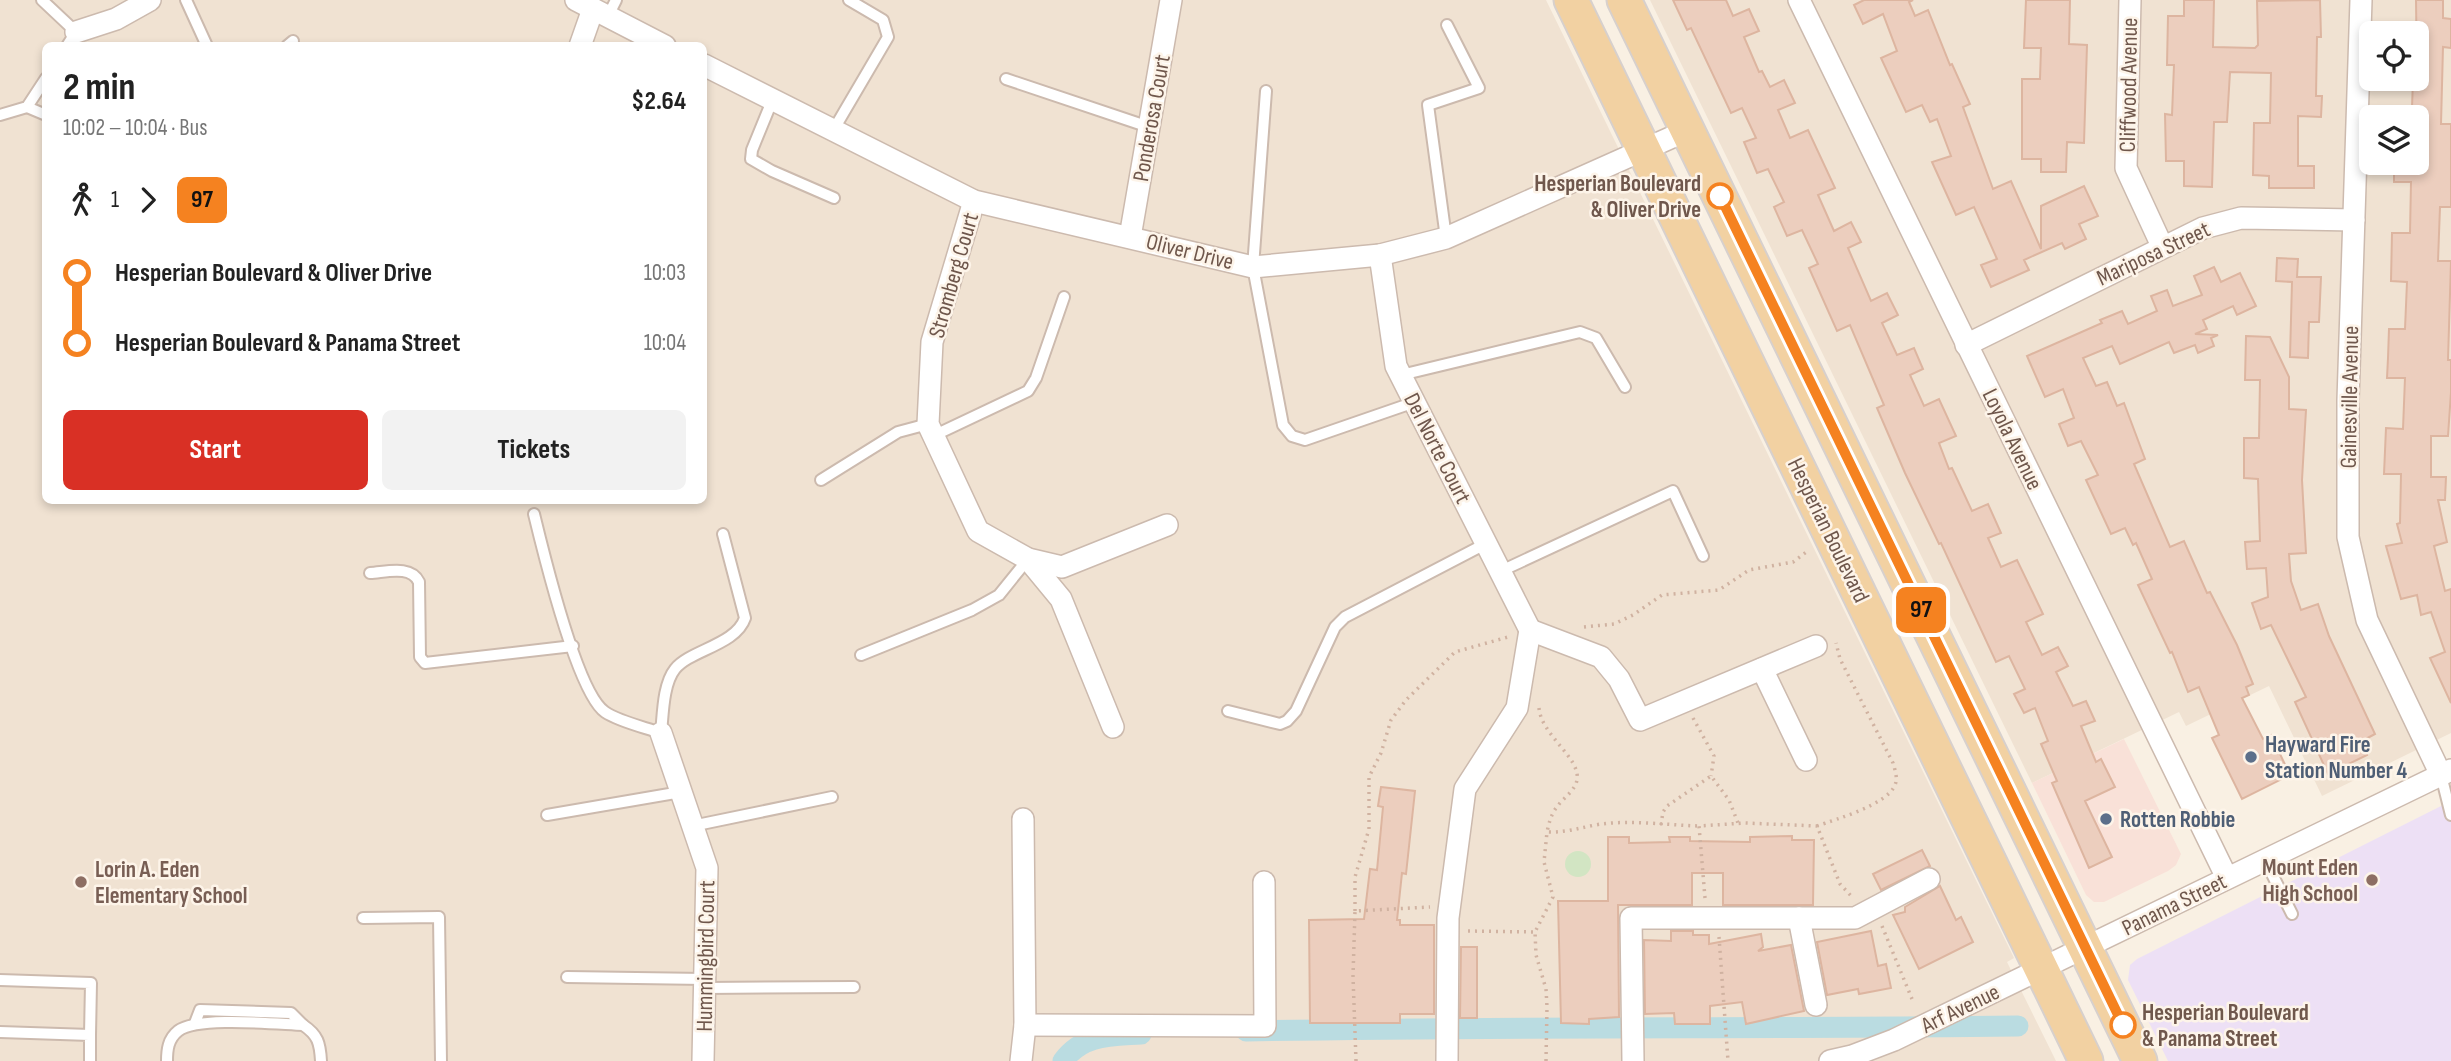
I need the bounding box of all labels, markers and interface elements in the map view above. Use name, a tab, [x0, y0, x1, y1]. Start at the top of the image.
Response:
street label: Cliffwood Avenue	[2114, 17, 2144, 153]
map controls	[2359, 21, 2429, 175]
button: locate	[2359, 21, 2429, 91]
street label: Ponderosa Court	[1127, 53, 1177, 184]
text: 2 min	[63, 65, 135, 110]
text: $2.64	[631, 86, 686, 117]
button: layers	[2359, 105, 2429, 175]
text: 10:02 – 10:04 · Bus	[63, 114, 207, 142]
place label: Hesperian Boulevard & Oliver Drive	[1534, 170, 1701, 224]
icon: walk	[63, 181, 101, 219]
icon: forward	[129, 181, 167, 219]
marker: Hesperian Boulevard & Oliver Drive	[1707, 183, 1733, 209]
text: 97	[191, 185, 213, 214]
text: 1	[111, 186, 119, 214]
street label: Stromberg Court	[923, 209, 985, 341]
street label: Mariposa Street	[2092, 216, 2214, 292]
street label: Oliver Drive	[1143, 228, 1236, 276]
text: Hesperian Boulevard & Oliver Drive	[115, 258, 432, 289]
text: 10:03	[644, 259, 686, 287]
street label: Gainesville Avenue	[2335, 325, 2365, 469]
text: Hesperian Boulevard & Panama Street	[115, 328, 460, 359]
text: 10:04	[644, 329, 686, 357]
street label: Loyola Avenue	[1976, 384, 2049, 495]
street label: Del Norte Court	[1397, 388, 1477, 508]
button: Start	[63, 410, 368, 490]
button: Tickets	[382, 410, 686, 490]
street label: Hesperian Boulevard	[1781, 454, 1875, 607]
line badge: 97	[1890, 587, 1952, 633]
text: 97	[1910, 595, 1932, 624]
place label: Hayward Fire Station Number 4	[2265, 731, 2408, 785]
marker: Hayward Fire Station Number 4	[2243, 749, 2259, 765]
place label: Rotten Robbie	[2120, 806, 2235, 834]
marker: Rotten Robbie	[2098, 811, 2114, 827]
place label: Mount Eden High School	[2262, 854, 2358, 908]
place label: Lorin A. Eden Elementary School	[95, 856, 247, 910]
street label: Panama Street	[2118, 868, 2231, 942]
marker: Mount Eden High School	[2364, 872, 2380, 888]
marker: Lorin A. Eden Elementary School	[73, 874, 89, 890]
street label: Hummingbird Court	[691, 880, 721, 1032]
street label: Arf Avenue	[1916, 978, 2004, 1040]
place label: Hesperian Boulevard & Panama Street	[2142, 999, 2309, 1053]
marker: Hesperian Boulevard & Panama Street	[2110, 1012, 2136, 1038]

